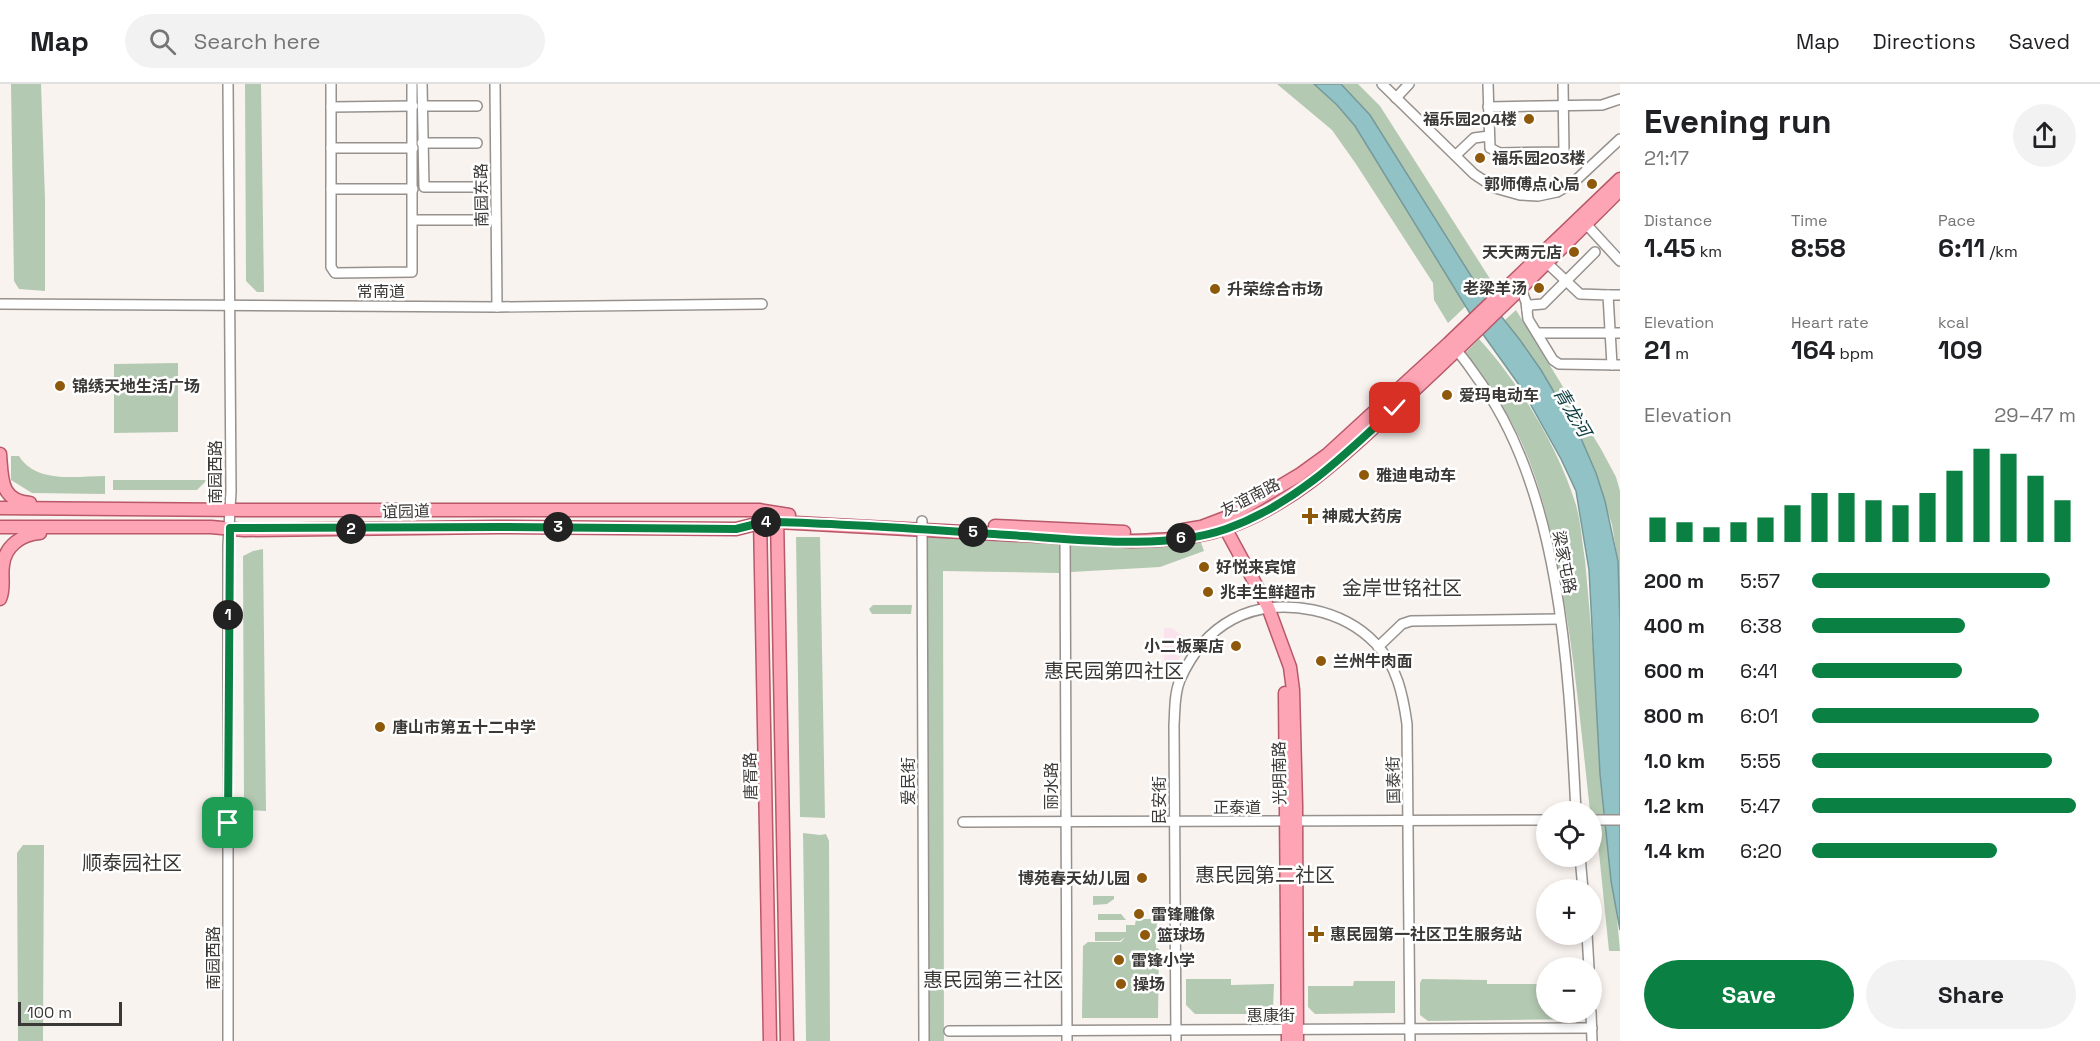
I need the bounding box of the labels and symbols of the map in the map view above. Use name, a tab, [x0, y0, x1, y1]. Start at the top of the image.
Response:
place label: 福乐园204楼	[1423, 109, 1517, 130]
marker: 福乐园204楼	[1522, 112, 1536, 126]
place label: 福乐园203楼	[1492, 148, 1586, 169]
marker: 福乐园203楼	[1473, 151, 1487, 165]
street label: 南园东路	[470, 163, 493, 227]
place label: 郭师傅点心局	[1484, 174, 1580, 195]
marker: 郭师傅点心局	[1585, 177, 1599, 191]
place label: 天天两元店	[1482, 242, 1562, 263]
marker: 天天两元店	[1567, 245, 1581, 259]
place label: 老梁羊汤	[1463, 278, 1527, 299]
place label: 升荣综合市场	[1227, 279, 1323, 300]
street label: 常南道	[357, 281, 405, 302]
marker: 老梁羊汤	[1532, 281, 1546, 295]
marker: 升荣综合市场	[1208, 282, 1222, 296]
place label: 锦绣天地生活广场	[72, 376, 200, 397]
marker: 锦绣天地生活广场	[53, 379, 67, 393]
pin	[1369, 382, 1420, 433]
water label: 青龙河	[1549, 383, 1598, 443]
place label: 爱玛电动车	[1459, 385, 1539, 406]
marker: 爱玛电动车	[1440, 388, 1454, 402]
street label: 南园西路	[205, 440, 226, 504]
place label: 雅迪电动车	[1376, 465, 1456, 486]
marker: 雅迪电动车	[1357, 468, 1371, 482]
street label: 友谊南路	[1217, 474, 1284, 521]
street label: 谊园道	[382, 501, 430, 522]
place label: 神威大药房	[1322, 506, 1402, 527]
pin: 4	[751, 507, 781, 537]
marker: 神威大药房	[1303, 509, 1317, 523]
pin: 3	[543, 512, 573, 542]
pin: 2	[336, 514, 366, 544]
pin: 5	[958, 517, 988, 547]
pin: 6	[1166, 523, 1196, 553]
street label: 梁家屯路	[1548, 529, 1581, 596]
place label: 好悦来宾馆	[1216, 557, 1296, 578]
marker: 好悦来宾馆	[1197, 560, 1211, 574]
district label: 金岸世铭社区	[1342, 575, 1462, 601]
place label: 兆丰生鲜超市	[1220, 582, 1316, 603]
marker: 兆丰生鲜超市	[1201, 585, 1215, 599]
pin: 1	[213, 600, 243, 630]
place label: 小二板栗店	[1144, 636, 1224, 657]
marker: 小二板栗店	[1229, 639, 1243, 653]
place label: 兰州牛肉面	[1333, 651, 1413, 672]
marker: 兰州牛肉面	[1314, 654, 1328, 668]
district label: 惠民园第四社区	[1044, 658, 1184, 684]
place label: 唐山市第五十二中学	[392, 717, 536, 738]
marker: 唐山市第五十二中学	[373, 720, 387, 734]
street label: 光明南路	[1268, 741, 1291, 805]
street label: 唐胥路	[740, 752, 761, 800]
street label: 国泰街	[1383, 756, 1404, 804]
street label: 爱民街	[898, 757, 919, 805]
street label: 丽水路	[1041, 762, 1062, 810]
street label: 民安街	[1149, 776, 1170, 824]
pin	[202, 797, 253, 848]
street label: 正泰道	[1213, 797, 1261, 818]
district label: 顺泰园社区	[82, 850, 182, 876]
district label: 惠民园第二社区	[1195, 862, 1335, 888]
place label: 博苑春天幼儿园	[1018, 868, 1130, 889]
marker: 博苑春天幼儿园	[1135, 871, 1149, 885]
place label: 雷锋雕像	[1151, 904, 1215, 925]
marker: 雷锋雕像	[1132, 907, 1146, 921]
place label: 惠民园第一社区卫生服务站	[1330, 924, 1522, 945]
place label: 篮球场	[1157, 925, 1205, 946]
marker: 惠民园第一社区卫生服务站	[1307, 925, 1325, 943]
street label: 南园西路	[203, 926, 224, 990]
marker: 篮球场	[1138, 928, 1152, 942]
place label: 雷锋小学	[1131, 950, 1195, 971]
marker: 雷锋小学	[1112, 953, 1126, 967]
district label: 惠民园第三社区	[923, 967, 1063, 993]
place label: 操场	[1133, 974, 1165, 995]
marker: 操场	[1114, 977, 1128, 991]
scale bar	[18, 999, 122, 1026]
street label: 惠康街	[1247, 1005, 1295, 1026]

